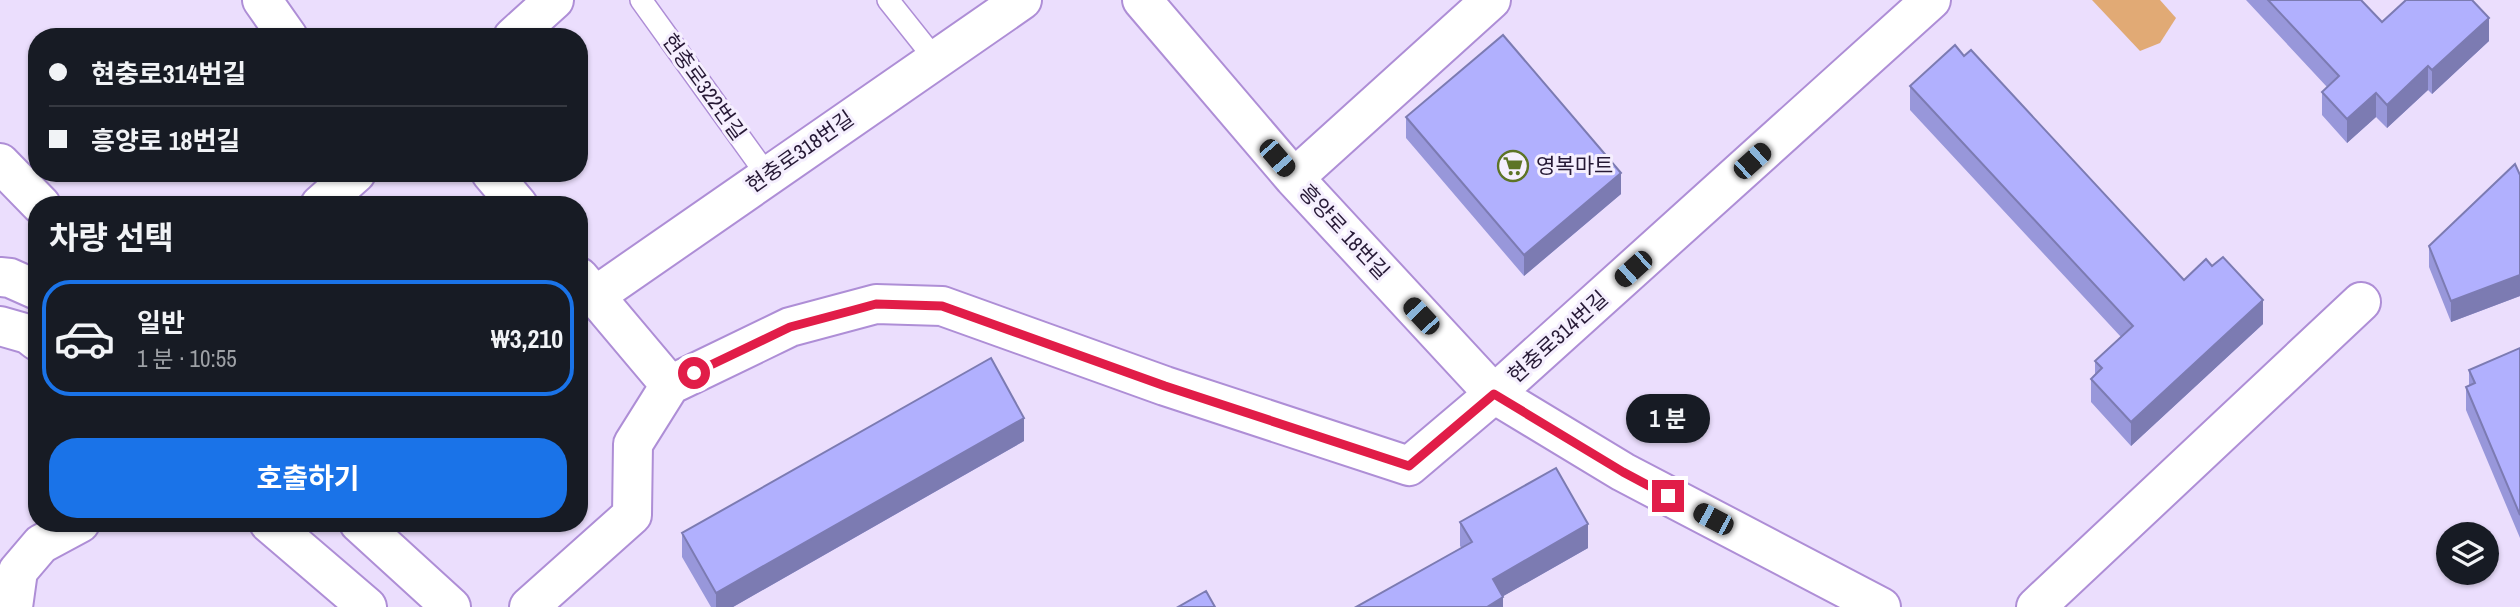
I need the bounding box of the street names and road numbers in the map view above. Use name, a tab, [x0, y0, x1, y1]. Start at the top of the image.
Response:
street label: 현충로322번길	[656, 27, 753, 146]
street label: 현충로318번길	[740, 104, 859, 199]
street label: 흥양로 18번길	[1293, 178, 1396, 286]
street label: 현충로314번길	[1501, 284, 1614, 389]

